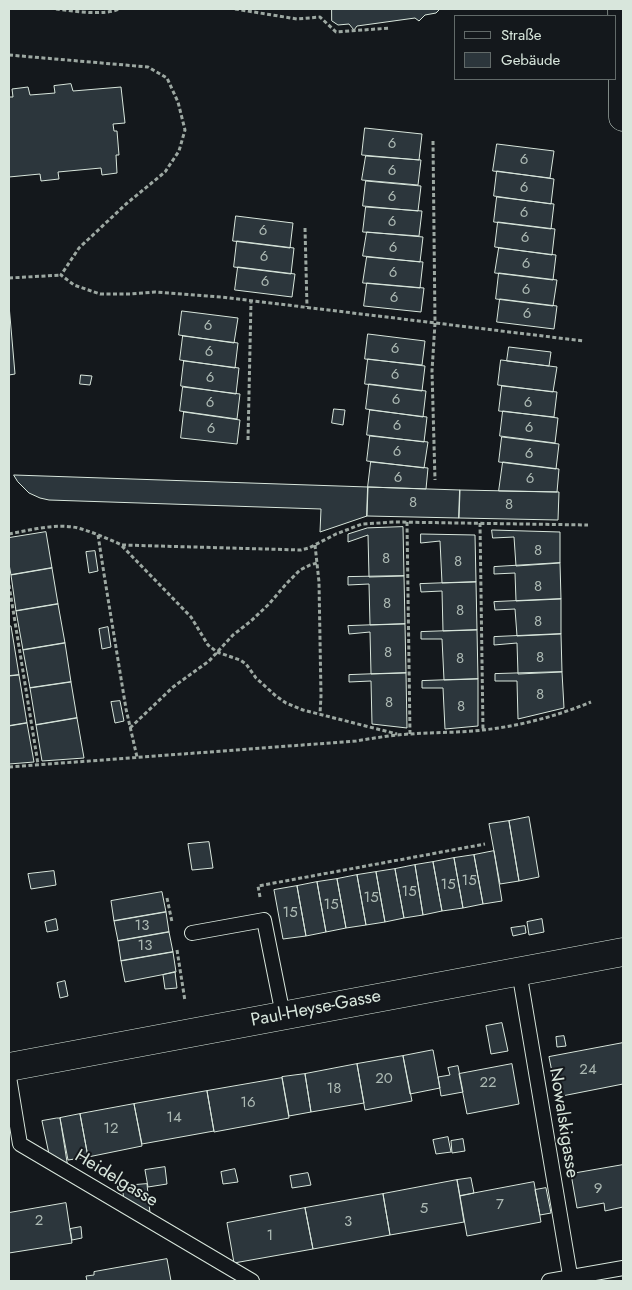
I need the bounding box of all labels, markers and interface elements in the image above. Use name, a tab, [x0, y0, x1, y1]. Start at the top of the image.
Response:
legend	[454, 15, 617, 80]
text: Straße	[501, 24, 541, 46]
text: Gebäude	[501, 49, 560, 71]
house number: 6	[388, 135, 396, 153]
house number: 6	[520, 151, 528, 169]
house number: 6	[388, 162, 396, 180]
house number: 6	[520, 179, 528, 197]
house number: 6	[388, 188, 396, 206]
house number: 6	[520, 204, 528, 222]
house number: 6	[388, 213, 396, 231]
house number: 6	[259, 222, 267, 240]
house number: 6	[521, 229, 529, 247]
house number: 6	[389, 239, 397, 257]
house number: 6	[260, 248, 268, 266]
house number: 6	[522, 255, 530, 273]
house number: 6	[389, 264, 397, 282]
house number: 6	[261, 273, 269, 291]
house number: 6	[522, 281, 530, 299]
house number: 6	[390, 289, 398, 307]
house number: 6	[523, 305, 531, 323]
house number: 6	[204, 317, 212, 335]
house number: 6	[391, 340, 399, 358]
house number: 6	[205, 343, 213, 361]
house number: 6	[391, 366, 399, 384]
house number: 6	[206, 369, 214, 387]
house number: 6	[392, 391, 400, 409]
house number: 6	[206, 394, 214, 412]
house number: 6	[524, 394, 532, 412]
house number: 6	[393, 417, 401, 435]
house number: 6	[525, 419, 533, 437]
house number: 6	[207, 420, 215, 438]
house number: 6	[393, 443, 401, 461]
house number: 6	[525, 445, 533, 463]
house number: 6	[394, 469, 402, 487]
house number: 6	[526, 470, 534, 488]
house number: 8	[409, 494, 417, 512]
house number: 8	[505, 496, 513, 514]
house number: 8	[534, 542, 542, 560]
house number: 8	[382, 550, 390, 568]
house number: 8	[454, 553, 462, 571]
house number: 8	[534, 578, 542, 596]
house number: 8	[383, 595, 391, 613]
house number: 8	[456, 602, 464, 620]
house number: 8	[534, 613, 542, 631]
house number: 8	[384, 644, 392, 662]
house number: 8	[536, 649, 544, 667]
house number: 8	[456, 650, 464, 668]
house number: 8	[536, 686, 544, 704]
house number: 8	[385, 694, 393, 712]
house number: 8	[457, 698, 465, 716]
house number: 15	[461, 872, 477, 890]
house number: 15	[440, 876, 456, 894]
house number: 15	[401, 883, 417, 901]
house number: 15	[363, 889, 379, 907]
house number: 15	[323, 896, 339, 914]
house number: 15	[282, 904, 298, 922]
house number: 13	[135, 917, 149, 935]
house number: 13	[138, 937, 152, 955]
street label: Paul-Heyse-Gasse	[249, 986, 383, 1032]
house number: 24	[579, 1061, 597, 1079]
street label: Nowalskigasse	[544, 1066, 582, 1180]
house number: 20	[375, 1070, 393, 1088]
house number: 22	[479, 1074, 497, 1092]
house number: 18	[327, 1080, 341, 1098]
house number: 16	[240, 1094, 256, 1112]
house number: 14	[166, 1109, 182, 1127]
house number: 12	[103, 1120, 119, 1138]
street label: Heidelgasse	[70, 1146, 162, 1212]
house number: 9	[594, 1180, 602, 1198]
house number: 7	[496, 1196, 504, 1214]
house number: 5	[420, 1200, 428, 1218]
house number: 2	[35, 1212, 43, 1230]
house number: 3	[344, 1213, 352, 1231]
house number: 1	[267, 1227, 273, 1245]

